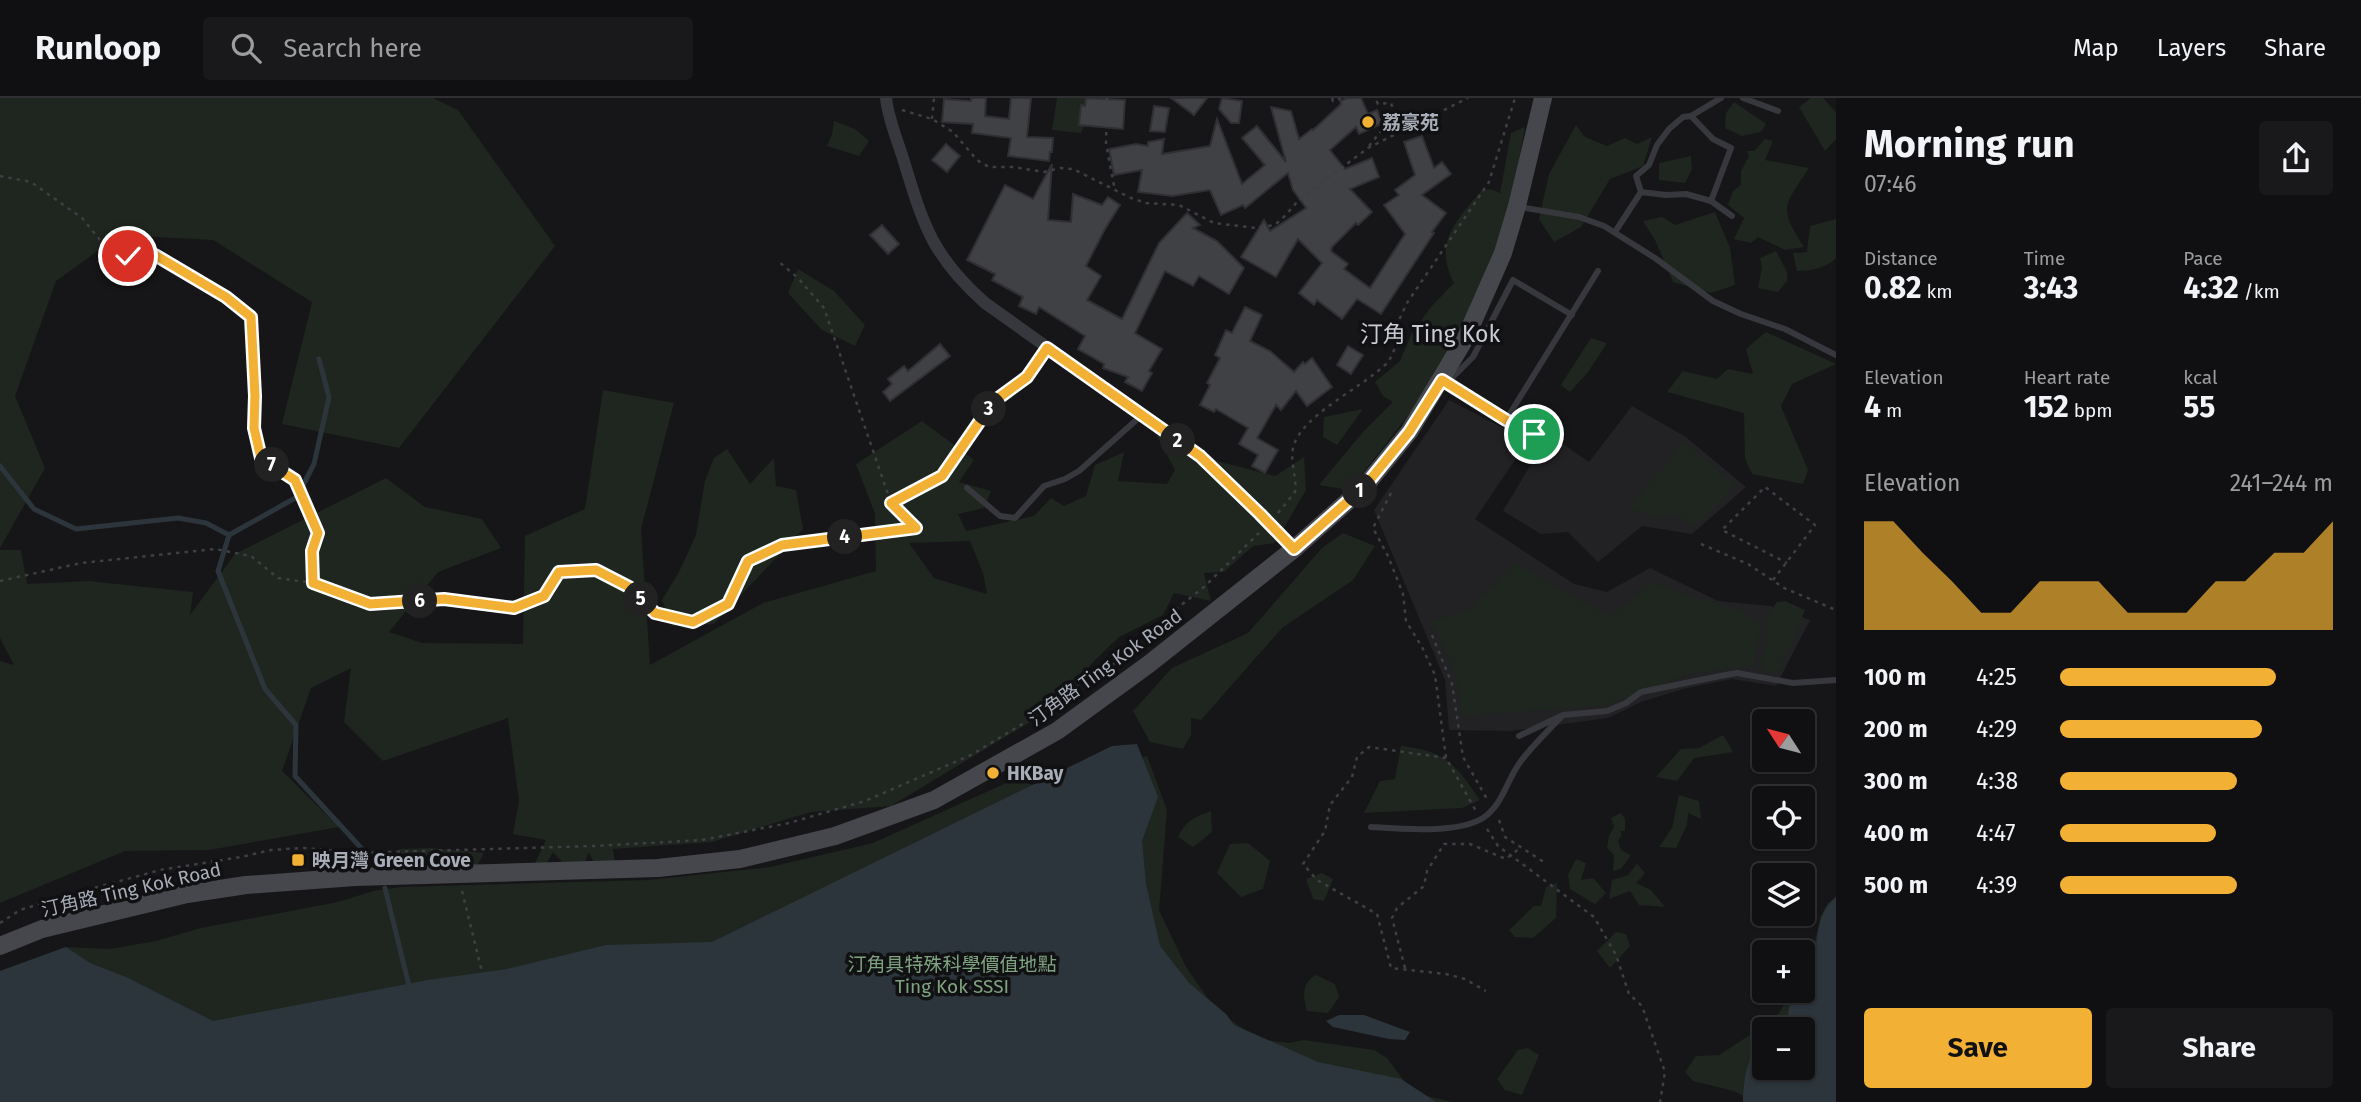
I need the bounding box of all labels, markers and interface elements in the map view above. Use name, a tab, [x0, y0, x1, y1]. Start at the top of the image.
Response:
search box	[203, 17, 693, 80]
text: Runloop	[35, 28, 161, 68]
icon: search	[227, 29, 265, 67]
text: Search here	[283, 33, 422, 64]
text: Map	[2073, 34, 2119, 62]
text: Layers	[2157, 34, 2226, 62]
text: Share	[2264, 34, 2326, 62]
place label: 荔豪苑	[1382, 111, 1439, 134]
marker: 荔豪苑	[1360, 114, 1376, 130]
text: Morning run	[1864, 121, 2075, 167]
button: share	[2259, 121, 2333, 195]
text: 07:46	[1864, 170, 1917, 198]
pin	[98, 226, 158, 286]
icon: check	[109, 237, 147, 275]
text: Distance	[1864, 247, 1938, 270]
text: Time	[2024, 247, 2065, 270]
text: Pace	[2183, 247, 2223, 270]
text: 0.82	[1864, 270, 1921, 306]
text: 3:43	[2024, 270, 2078, 306]
text: 4:32	[2183, 270, 2239, 306]
text: km	[1921, 280, 1952, 303]
text: /km	[2239, 280, 2280, 303]
district label: 汀角 Ting Kok	[1360, 320, 1500, 348]
text: Elevation	[1864, 366, 1944, 389]
text: Heart rate	[2024, 366, 2110, 389]
text: kcal	[2183, 366, 2218, 389]
text: 4	[1864, 389, 1881, 425]
text: 152	[2024, 389, 2069, 425]
text: 55	[2183, 389, 2215, 425]
pin: 3	[972, 392, 1006, 426]
text: 3	[984, 397, 993, 420]
text: m	[1881, 399, 1902, 422]
text: bpm	[2069, 399, 2113, 422]
pin	[1504, 404, 1564, 464]
icon: arrive	[1515, 415, 1553, 453]
pin: 2	[1160, 424, 1196, 458]
text: 2	[1173, 429, 1182, 452]
pin: 7	[254, 448, 290, 482]
text: 7	[267, 453, 276, 476]
text: Elevation	[1864, 469, 1960, 497]
text: 241–244 m	[2230, 469, 2333, 497]
pin: 1	[1342, 474, 1378, 508]
text: 1	[1355, 479, 1364, 502]
pin: 4	[828, 520, 862, 555]
text: 4	[839, 525, 850, 548]
pin: 5	[624, 582, 658, 616]
pin: 6	[402, 584, 438, 618]
text: 5	[635, 587, 646, 610]
text: 6	[414, 589, 425, 612]
street label: 汀角路 Ting Kok Road	[1024, 604, 1186, 731]
text: 100 m	[1864, 663, 1926, 691]
text: 4:25	[1976, 663, 2017, 691]
north arrow	[1752, 709, 1815, 772]
map controls	[1752, 709, 1815, 1080]
text: 200 m	[1864, 715, 1928, 743]
text: 4:29	[1976, 715, 2017, 743]
place label: HKBay	[1007, 762, 1064, 785]
marker: HKBay	[985, 765, 1001, 781]
text: 300 m	[1864, 767, 1928, 795]
text: 4:38	[1976, 767, 2018, 795]
button: locate	[1752, 786, 1815, 849]
text: 400 m	[1864, 819, 1929, 847]
text: 4:47	[1976, 819, 2016, 847]
place label: 映月灣 Green Cove	[312, 849, 471, 872]
marker: 映月灣 Green Cove	[290, 852, 306, 868]
street label: 汀角路 Ting Kok Road	[39, 858, 223, 921]
button: layers	[1752, 863, 1815, 926]
text: 500 m	[1864, 871, 1928, 899]
text: 4:39	[1976, 871, 2017, 899]
button: +	[1752, 940, 1815, 1003]
park label: 汀角具特殊科學價值地點 Ting Kok SSSI	[847, 953, 1057, 998]
button: Save	[1864, 1008, 2092, 1088]
button: Share	[2106, 1008, 2333, 1088]
button: −	[1752, 1017, 1815, 1080]

